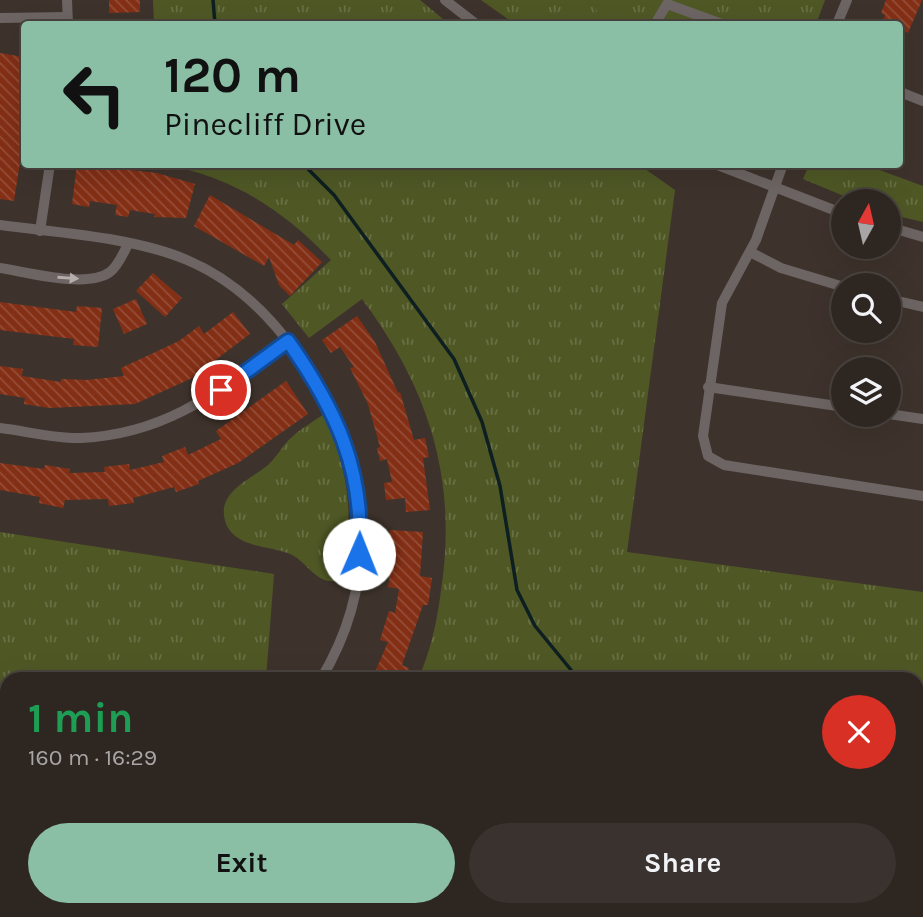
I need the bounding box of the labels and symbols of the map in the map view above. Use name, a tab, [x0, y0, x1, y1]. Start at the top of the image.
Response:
north arrow	[831, 189, 901, 259]
one-way arrow	[57, 273, 79, 284]
pin	[191, 360, 251, 420]
position arrow	[322, 517, 396, 591]

